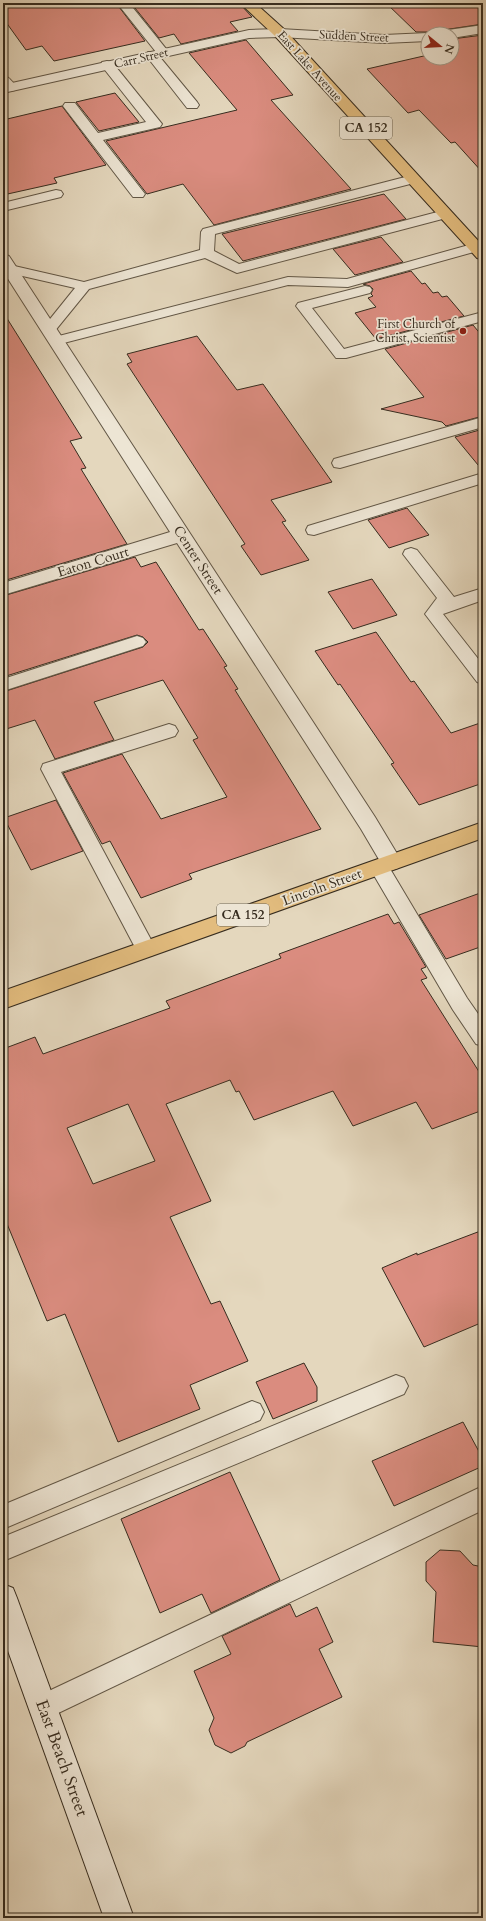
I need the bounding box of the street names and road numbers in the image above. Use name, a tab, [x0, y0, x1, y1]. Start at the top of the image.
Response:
street label: Sudden Street	[319, 26, 389, 46]
street label: East Lake Avenue	[274, 27, 346, 105]
street label: Carr Street	[112, 44, 170, 72]
road number: CA 152	[340, 117, 392, 139]
street label: Center Street	[169, 522, 228, 599]
street label: Eaton Court	[55, 542, 132, 582]
street label: Lincoln Street	[280, 864, 365, 910]
road number: CA 152	[217, 904, 269, 926]
street label: East Beach Street	[30, 1696, 94, 1820]

